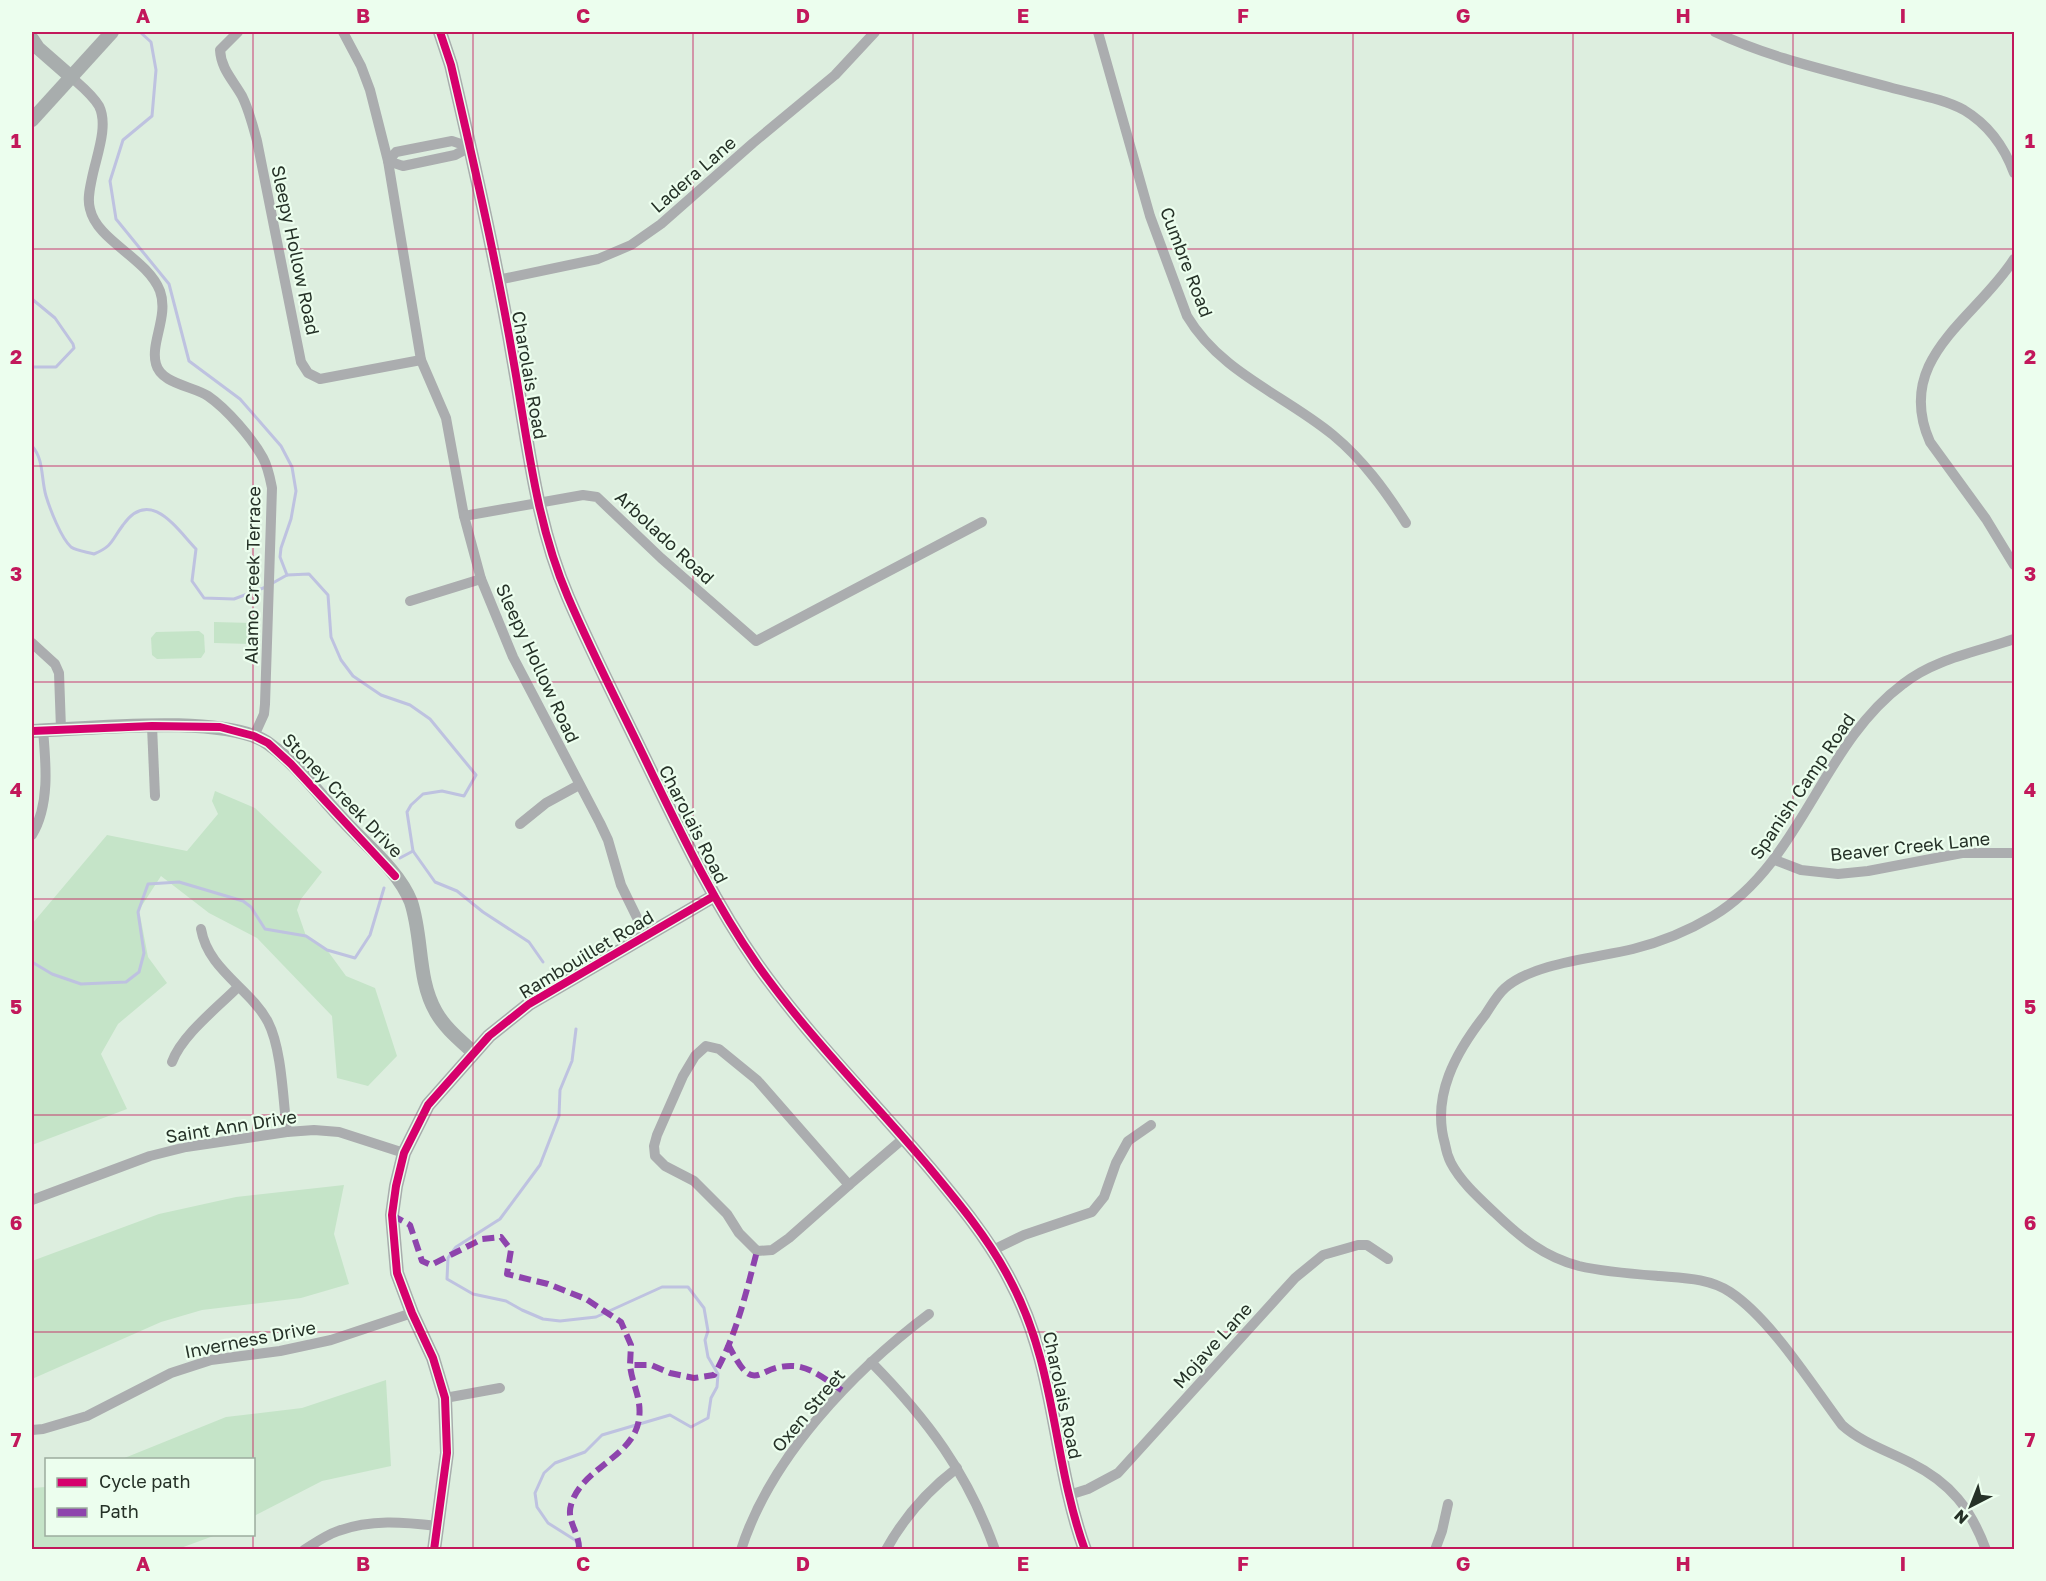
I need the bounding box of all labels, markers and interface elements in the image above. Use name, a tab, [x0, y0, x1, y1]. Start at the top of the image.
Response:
text: A	[136, 3, 150, 27]
text: B	[356, 3, 370, 27]
text: C	[576, 3, 590, 27]
text: D	[796, 3, 810, 27]
text: E	[1017, 3, 1029, 27]
text: F	[1237, 3, 1249, 27]
text: G	[1456, 3, 1470, 27]
text: H	[1675, 3, 1691, 27]
text: I	[1900, 3, 1906, 27]
text: 1	[11, 128, 21, 152]
text: 1	[2025, 128, 2035, 152]
street label: Ladera Lane	[646, 131, 740, 217]
street label: Sleepy Hollow Road	[267, 163, 325, 337]
street label: Cumbre Road	[1156, 204, 1218, 320]
street label: Charolais Road	[508, 309, 552, 441]
text: 2	[10, 344, 22, 368]
text: 2	[2024, 344, 2036, 368]
street label: Alamo Creek Terrace	[239, 486, 265, 664]
street label: Arbolado Road	[611, 486, 719, 588]
text: 3	[10, 561, 22, 585]
text: 3	[2024, 561, 2036, 585]
street label: Sleepy Hollow Road	[491, 580, 585, 746]
street label: Spanish Camp Road	[1745, 709, 1859, 863]
street label: Stoney Creek Drive	[278, 728, 408, 862]
street label: Charolais Road	[655, 761, 733, 887]
text: 4	[10, 777, 22, 801]
text: 4	[2024, 777, 2036, 801]
street label: Beaver Creek Lane	[1829, 827, 1991, 865]
street label: Rambouillet Road	[515, 905, 657, 1003]
text: 5	[10, 994, 22, 1018]
text: 5	[2024, 994, 2036, 1018]
street label: Saint Ann Drive	[164, 1105, 298, 1147]
text: 6	[10, 1210, 22, 1234]
text: 6	[2024, 1210, 2036, 1234]
street label: Mojave Lane	[1168, 1298, 1256, 1392]
street label: Inverness Drive	[183, 1315, 317, 1363]
street label: Charolais Road	[1039, 1329, 1087, 1461]
street label: Oxen Street	[767, 1364, 849, 1456]
text: 7	[11, 1427, 22, 1451]
text: 7	[2025, 1427, 2036, 1451]
legend	[45, 1458, 255, 1536]
text: Cycle path	[99, 1470, 191, 1492]
north arrow	[1941, 1476, 2001, 1536]
text: Path	[99, 1500, 139, 1522]
text: N	[1950, 1506, 1972, 1529]
text: A	[136, 1551, 150, 1575]
text: B	[356, 1551, 370, 1575]
text: C	[576, 1551, 590, 1575]
text: D	[796, 1551, 810, 1575]
text: E	[1017, 1551, 1029, 1575]
text: F	[1237, 1551, 1249, 1575]
text: G	[1456, 1551, 1470, 1575]
text: H	[1675, 1551, 1691, 1575]
text: I	[1900, 1551, 1906, 1575]

